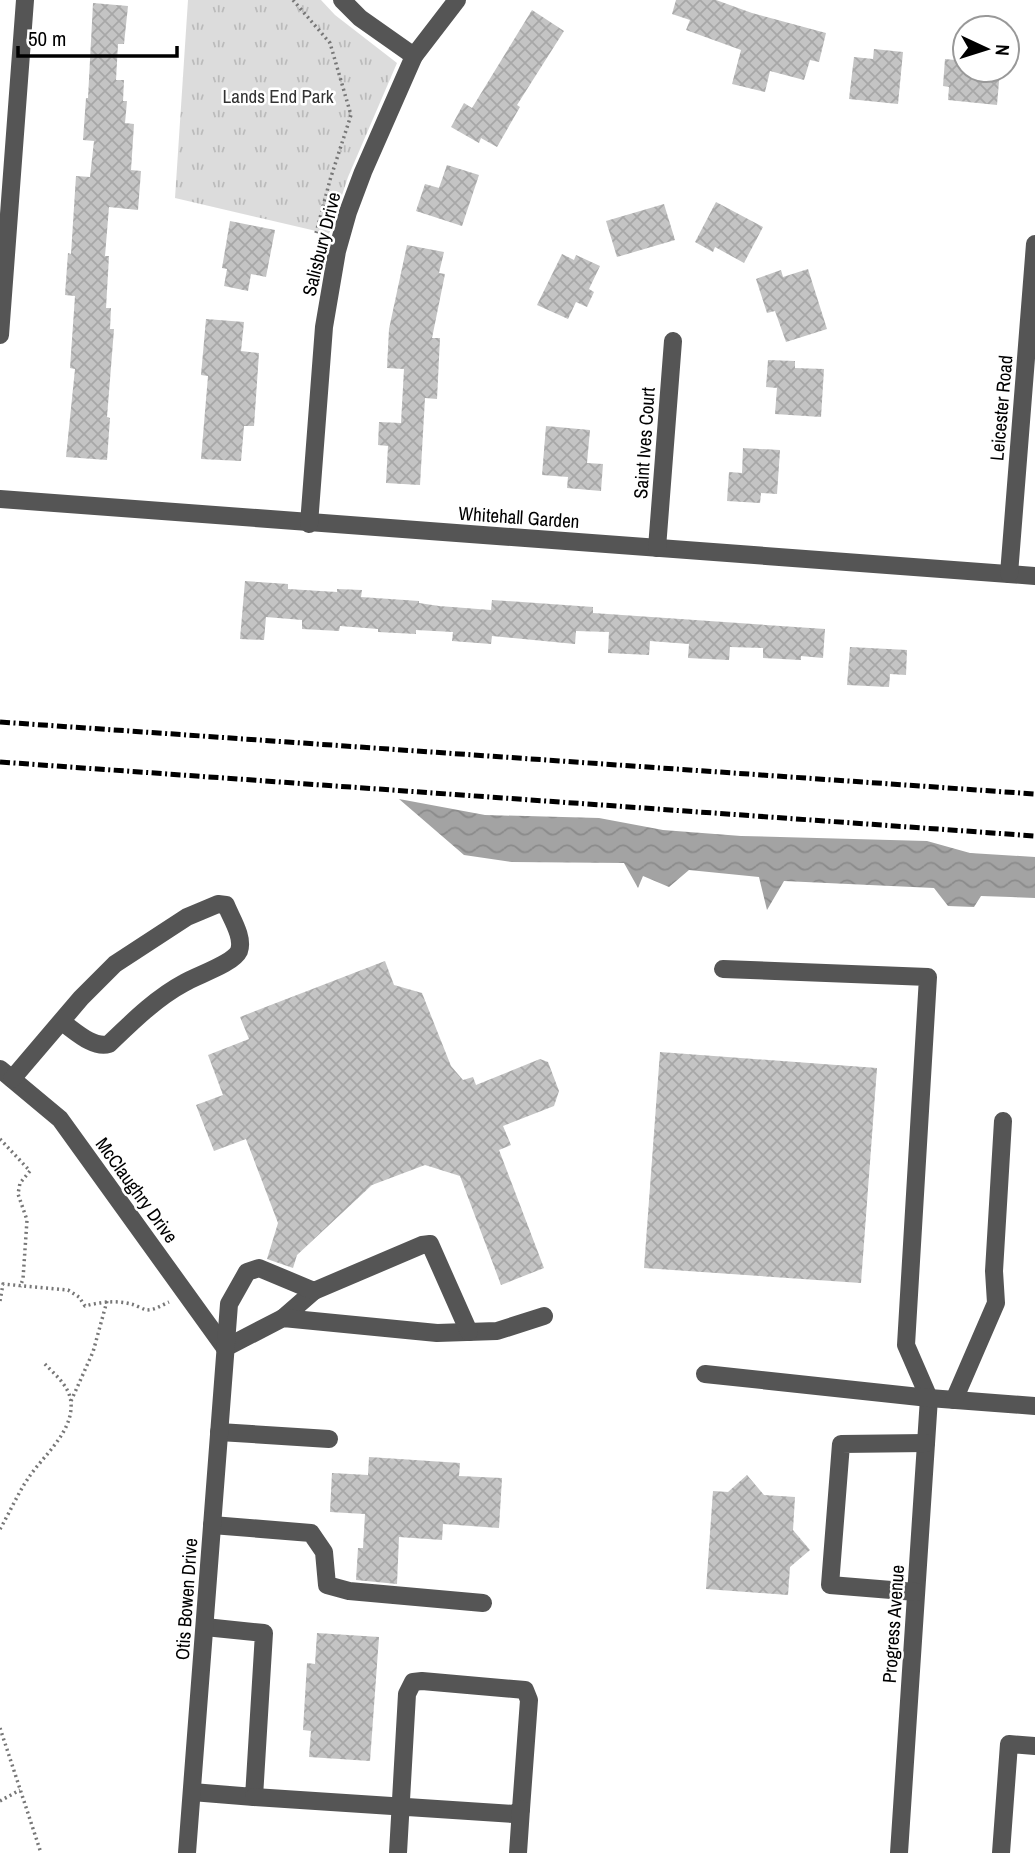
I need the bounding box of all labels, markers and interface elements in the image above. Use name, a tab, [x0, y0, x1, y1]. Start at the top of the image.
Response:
scale bar	[18, 14, 177, 58]
north arrow	[951, 14, 1021, 84]
text: 50 m	[28, 24, 66, 53]
text: N	[990, 44, 1016, 57]
park label: Lands End Park	[223, 83, 334, 109]
street label: Salisbury Drive	[296, 189, 346, 299]
street label: Leicester Road	[983, 354, 1019, 462]
street label: Saint Ives Court	[627, 386, 661, 500]
street label: Whitehall Garden	[458, 500, 580, 534]
street label: McClaughry Drive	[90, 1132, 184, 1248]
street label: Otis Bowen Drive	[169, 1537, 203, 1661]
street label: Progress Avenue	[876, 1564, 910, 1684]

